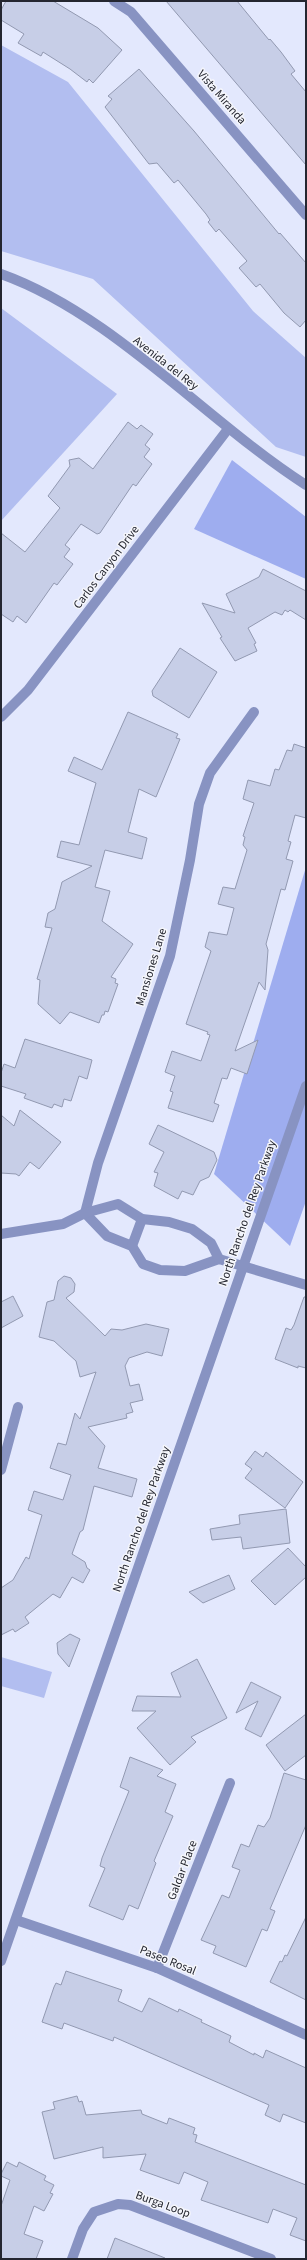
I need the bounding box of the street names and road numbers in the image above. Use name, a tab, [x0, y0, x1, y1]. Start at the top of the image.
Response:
street label: Vista Miranda	[193, 66, 250, 128]
street label: Avenida del Rey	[129, 332, 202, 395]
street label: Carlos Canyon Drive	[69, 522, 143, 613]
street label: Mansiones Lane	[132, 926, 171, 1008]
street label: North Rancho del Rey Parkway	[215, 1138, 281, 1288]
street label: North Rancho del Rey Parkway	[109, 1444, 175, 1594]
street label: Galdar Place	[163, 1838, 202, 1903]
street label: Paseo Rosal	[137, 1941, 199, 1979]
street label: Burga Loop	[133, 2187, 193, 2222]

